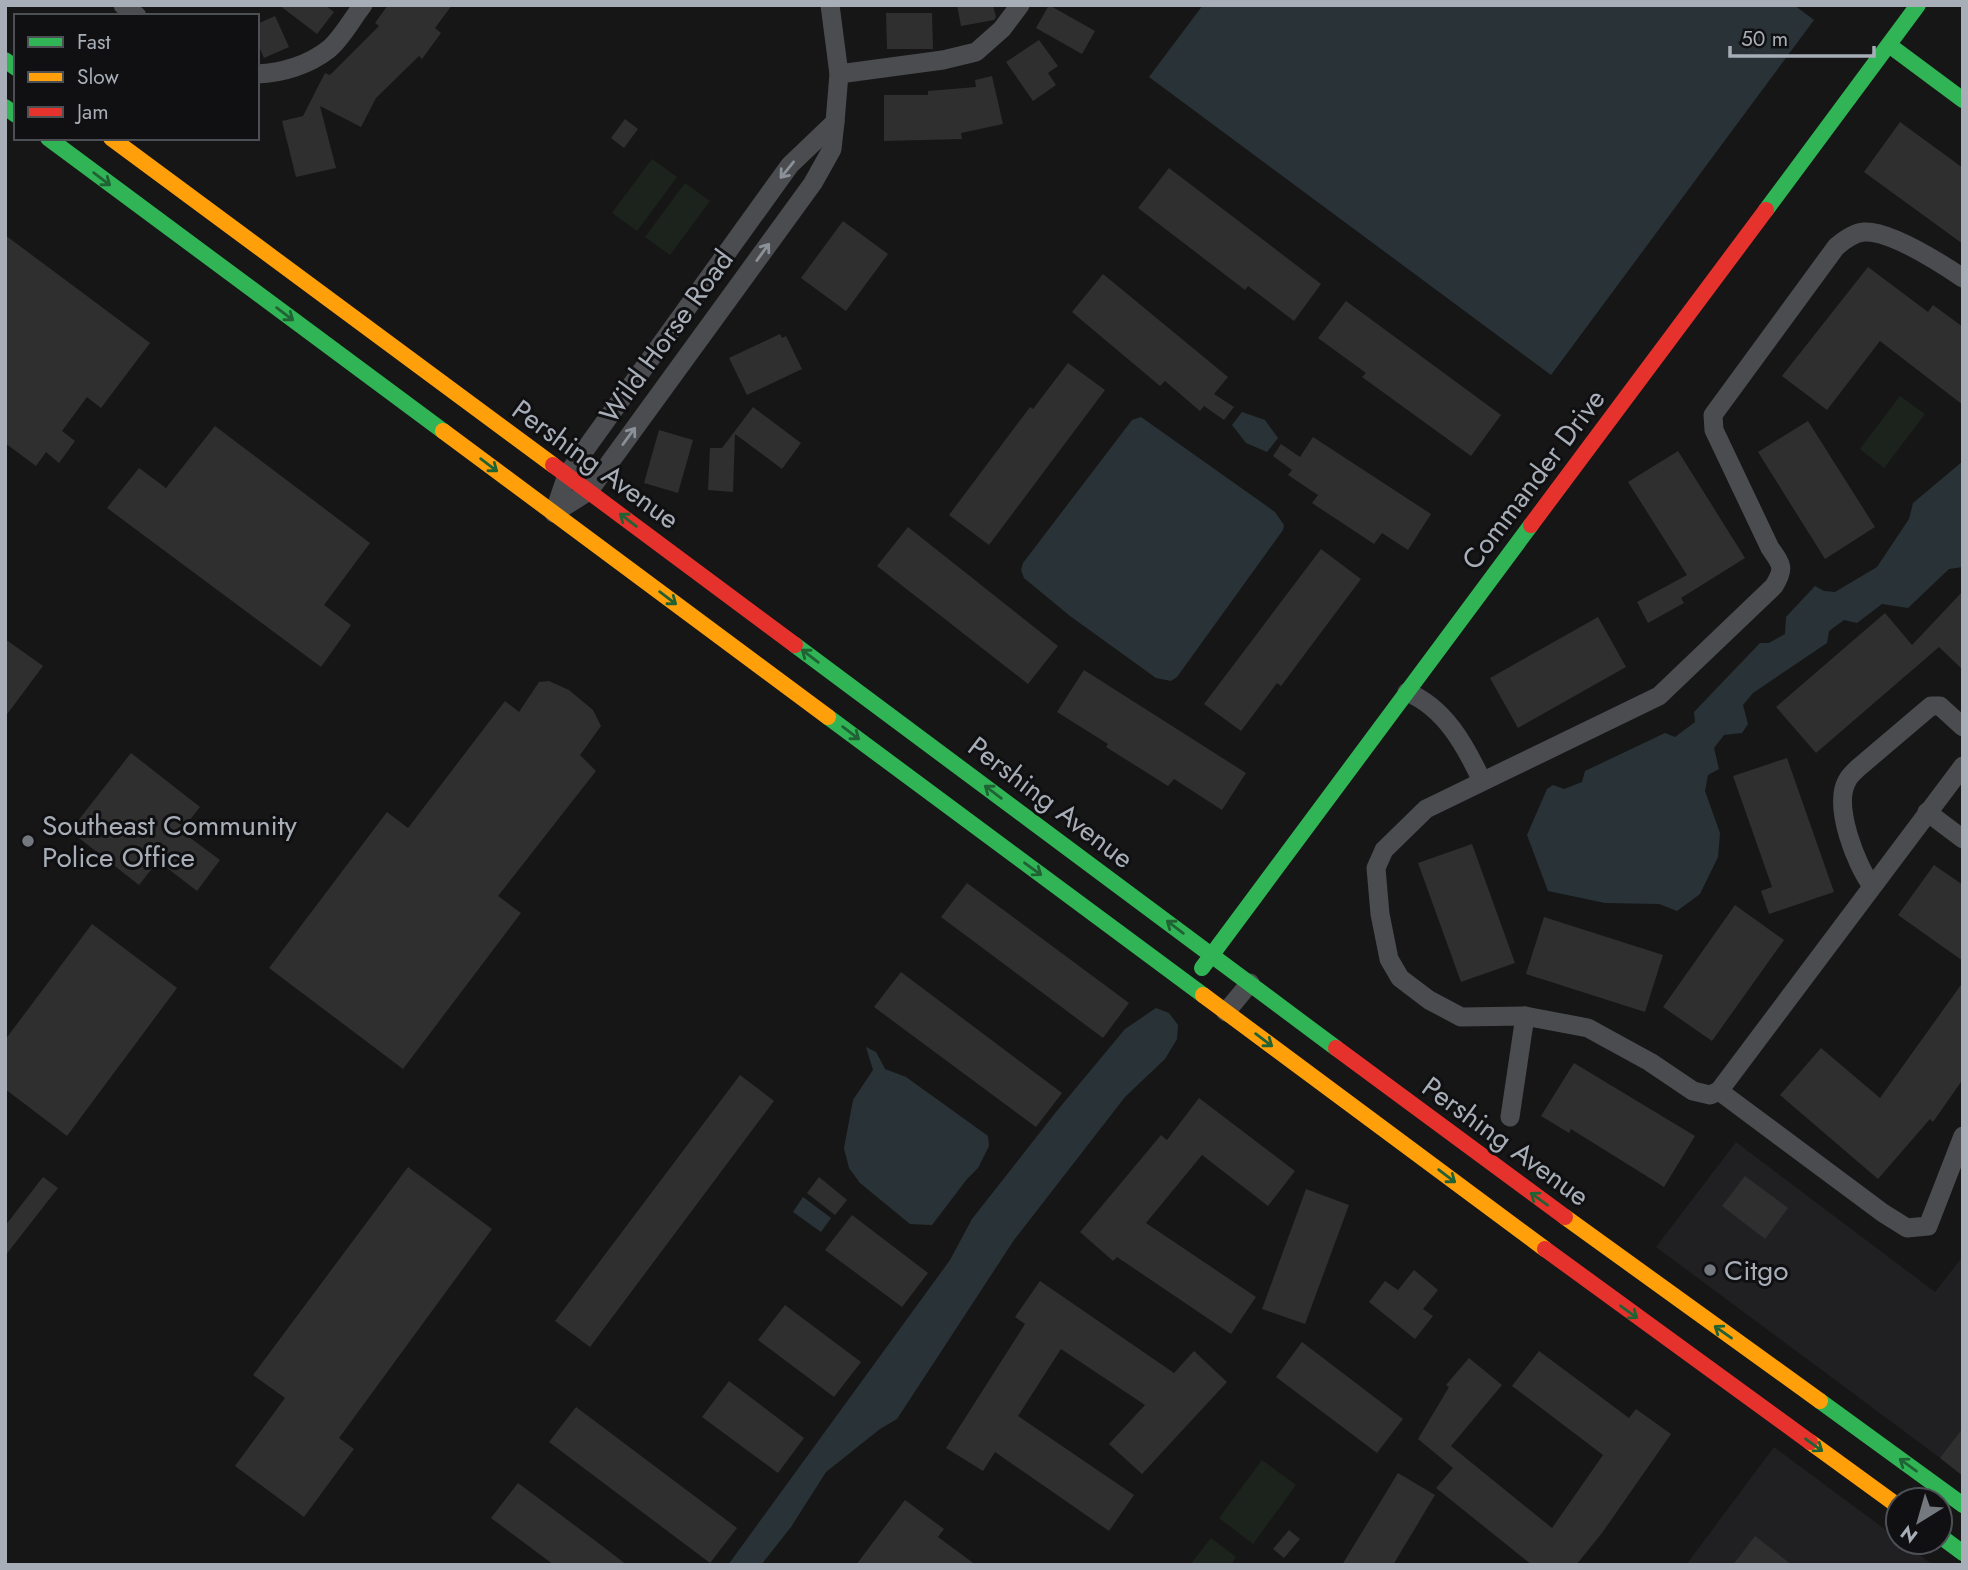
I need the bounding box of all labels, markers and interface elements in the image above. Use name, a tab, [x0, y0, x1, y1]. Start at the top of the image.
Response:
legend	[14, 14, 259, 140]
scale bar	[1730, 14, 1874, 58]
text: 50 m	[1741, 24, 1788, 54]
text: Fast	[77, 27, 110, 57]
text: Slow	[77, 62, 119, 92]
text: Jam	[74, 97, 109, 127]
one-way arrow	[779, 161, 795, 179]
one-way arrow	[93, 171, 112, 186]
street label: Wild Horse Road	[590, 241, 743, 431]
one-way arrow	[755, 243, 770, 262]
one-way arrow	[275, 307, 294, 322]
street label: Commander Drive	[1452, 380, 1615, 578]
street label: Pershing Avenue	[504, 390, 688, 539]
one-way arrow	[622, 427, 636, 446]
one-way arrow	[479, 458, 498, 472]
one-way arrow	[619, 513, 638, 527]
one-way arrow	[658, 591, 677, 605]
one-way arrow	[801, 649, 820, 663]
one-way arrow	[841, 726, 859, 741]
street label: Pershing Avenue	[959, 726, 1142, 878]
one-way arrow	[984, 784, 1003, 799]
place label: Southeast Community Police Office	[42, 805, 298, 878]
marker: Southeast Community Police Office	[20, 833, 36, 849]
one-way arrow	[1024, 861, 1043, 876]
one-way arrow	[1167, 920, 1185, 935]
one-way arrow	[1255, 1033, 1273, 1048]
street label: Pershing Avenue	[1414, 1067, 1598, 1216]
one-way arrow	[1437, 1169, 1456, 1184]
one-way arrow	[1530, 1191, 1549, 1206]
place label: Citgo	[1724, 1250, 1788, 1291]
marker: Citgo	[1702, 1262, 1718, 1278]
one-way arrow	[1620, 1304, 1639, 1319]
one-way arrow	[1714, 1325, 1733, 1339]
one-way arrow	[1804, 1438, 1823, 1453]
one-way arrow	[1899, 1458, 1918, 1472]
north arrow	[1884, 1486, 1954, 1556]
text: N	[1895, 1519, 1923, 1550]

